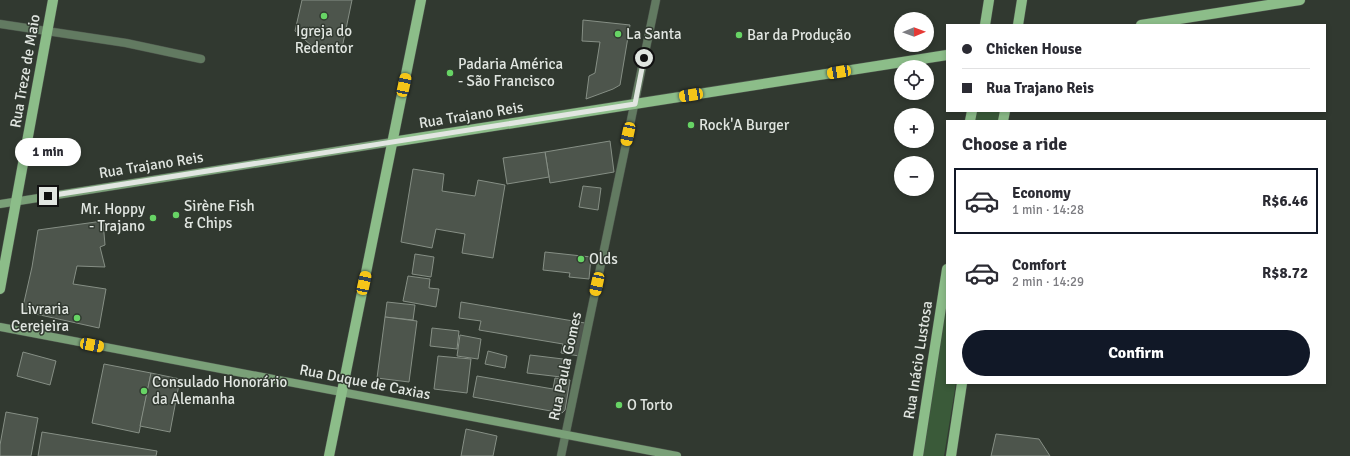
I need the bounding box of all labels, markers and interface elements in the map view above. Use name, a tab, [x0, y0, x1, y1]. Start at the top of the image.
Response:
marker: Igreja do Redentor	[319, 11, 329, 21]
north arrow	[894, 12, 934, 52]
map controls	[894, 12, 934, 196]
street label: Rua Treze de Maio	[6, 13, 44, 129]
place label: Igreja do Redentor	[295, 22, 354, 57]
place label: La Santa	[626, 25, 682, 43]
place label: Bar da Produção	[747, 26, 851, 44]
marker: La Santa	[613, 29, 623, 39]
marker: Bar da Produção	[734, 30, 744, 40]
text: Chicken House	[986, 40, 1082, 58]
route start	[635, 49, 653, 67]
place label: Padaria América - São Francisco	[458, 55, 563, 90]
button: locate	[894, 60, 934, 100]
car	[826, 64, 852, 80]
marker: Padaria América - São Francisco	[445, 68, 455, 78]
car	[396, 72, 412, 98]
text: Rua Trajano Reis	[986, 79, 1094, 97]
car	[678, 87, 704, 103]
street label: Rua Trajano Reis	[417, 98, 525, 132]
button: +	[894, 108, 934, 148]
place label: Rock'A Burger	[699, 116, 790, 134]
marker: Rock'A Burger	[686, 120, 696, 130]
car	[620, 121, 636, 147]
text: Choose a ride	[962, 133, 1067, 155]
callout: 1 min	[15, 138, 81, 166]
text: 1 min	[32, 144, 64, 160]
street label: Rua Trajano Reis	[97, 148, 205, 182]
button: −	[894, 156, 934, 196]
icon: car	[964, 183, 1000, 219]
text: Economy	[1012, 184, 1071, 202]
route end	[39, 187, 57, 205]
text: R$6.46	[1262, 192, 1308, 210]
place label: Sirène Fish & Chips	[184, 197, 255, 232]
place label: Mr. Hoppy - Trajano	[80, 200, 145, 235]
text: 1 min · 14:28	[1012, 202, 1084, 218]
marker: Sirène Fish & Chips	[171, 210, 181, 220]
marker: Mr. Hoppy - Trajano	[148, 213, 158, 223]
place label: Olds	[589, 250, 618, 268]
marker: Olds	[576, 254, 586, 264]
icon: car	[964, 255, 1000, 291]
text: Comfort	[1012, 256, 1066, 274]
text: R$8.72	[1262, 264, 1308, 282]
car	[356, 270, 372, 296]
car	[589, 271, 605, 297]
text: 2 min · 14:29	[1012, 274, 1084, 290]
place label: Livraria Cerejeira	[11, 300, 69, 335]
street label: Rua Inácio Lustosa	[900, 300, 936, 420]
street label: Rua Paula Gomes	[545, 310, 585, 422]
marker: Livraria Cerejeira	[72, 313, 82, 323]
button: Confirm	[962, 330, 1310, 376]
car	[79, 337, 105, 353]
street label: Rua Duque de Caxias	[298, 360, 432, 404]
place label: Consulado Honorário da Alemanha	[152, 373, 287, 408]
marker: Consulado Honorário da Alemanha	[139, 386, 149, 396]
place label: O Torto	[627, 396, 673, 414]
marker: O Torto	[614, 400, 624, 410]

